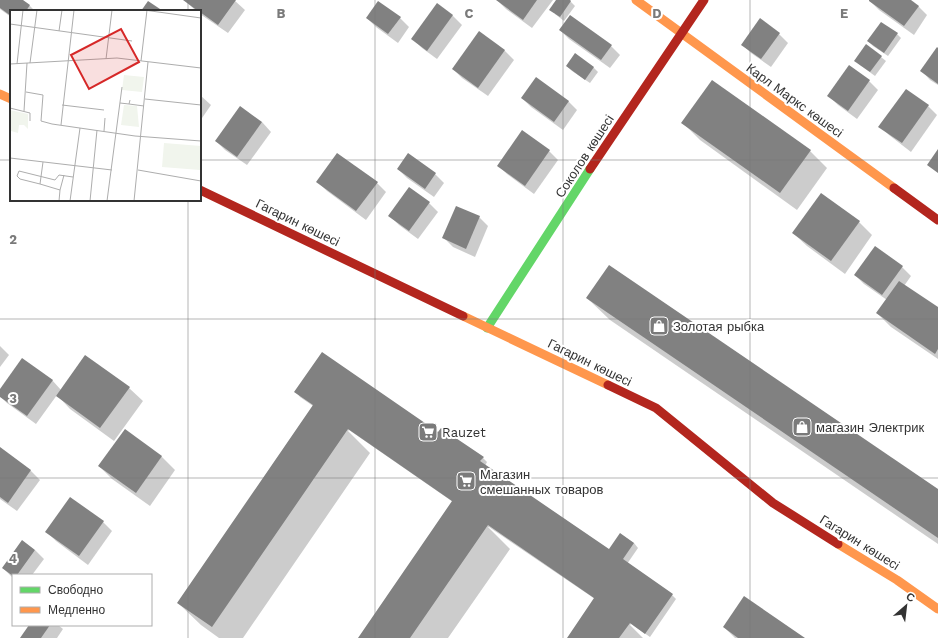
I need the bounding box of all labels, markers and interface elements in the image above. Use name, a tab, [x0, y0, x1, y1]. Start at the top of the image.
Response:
text: B	[277, 6, 286, 21]
text: C	[465, 6, 474, 21]
text: D	[652, 6, 662, 21]
text: E	[840, 6, 848, 21]
inset map	[10, 10, 201, 201]
street label: Карл Маркс көшесі	[743, 60, 846, 141]
street label: Соколов көшесі	[552, 112, 617, 200]
street label: Гагарин көшесі	[253, 196, 342, 249]
text: 2	[9, 232, 17, 247]
shop icon: Золотая рыбка	[648, 315, 670, 337]
place label: Золотая рыбка	[673, 319, 765, 334]
street label: Гагарин көшесі	[545, 336, 634, 389]
text: 3	[9, 391, 17, 406]
shop icon: магазин Электрик	[791, 416, 813, 438]
place label: магазин Электрик	[816, 420, 925, 435]
supermarket icon: Rauzet	[417, 421, 439, 443]
place label: Rauzet	[442, 425, 486, 440]
place label: Магазин смешанных товаров	[480, 467, 603, 497]
supermarket icon: Магазин смешанных товаров	[455, 470, 477, 492]
street label: Гагарин көшесі	[817, 512, 903, 573]
text: 4	[9, 551, 18, 566]
legend	[12, 574, 152, 626]
text: Свободно	[48, 583, 103, 597]
north arrow	[886, 586, 926, 626]
text: С	[904, 590, 917, 605]
text: Медленно	[48, 603, 105, 617]

